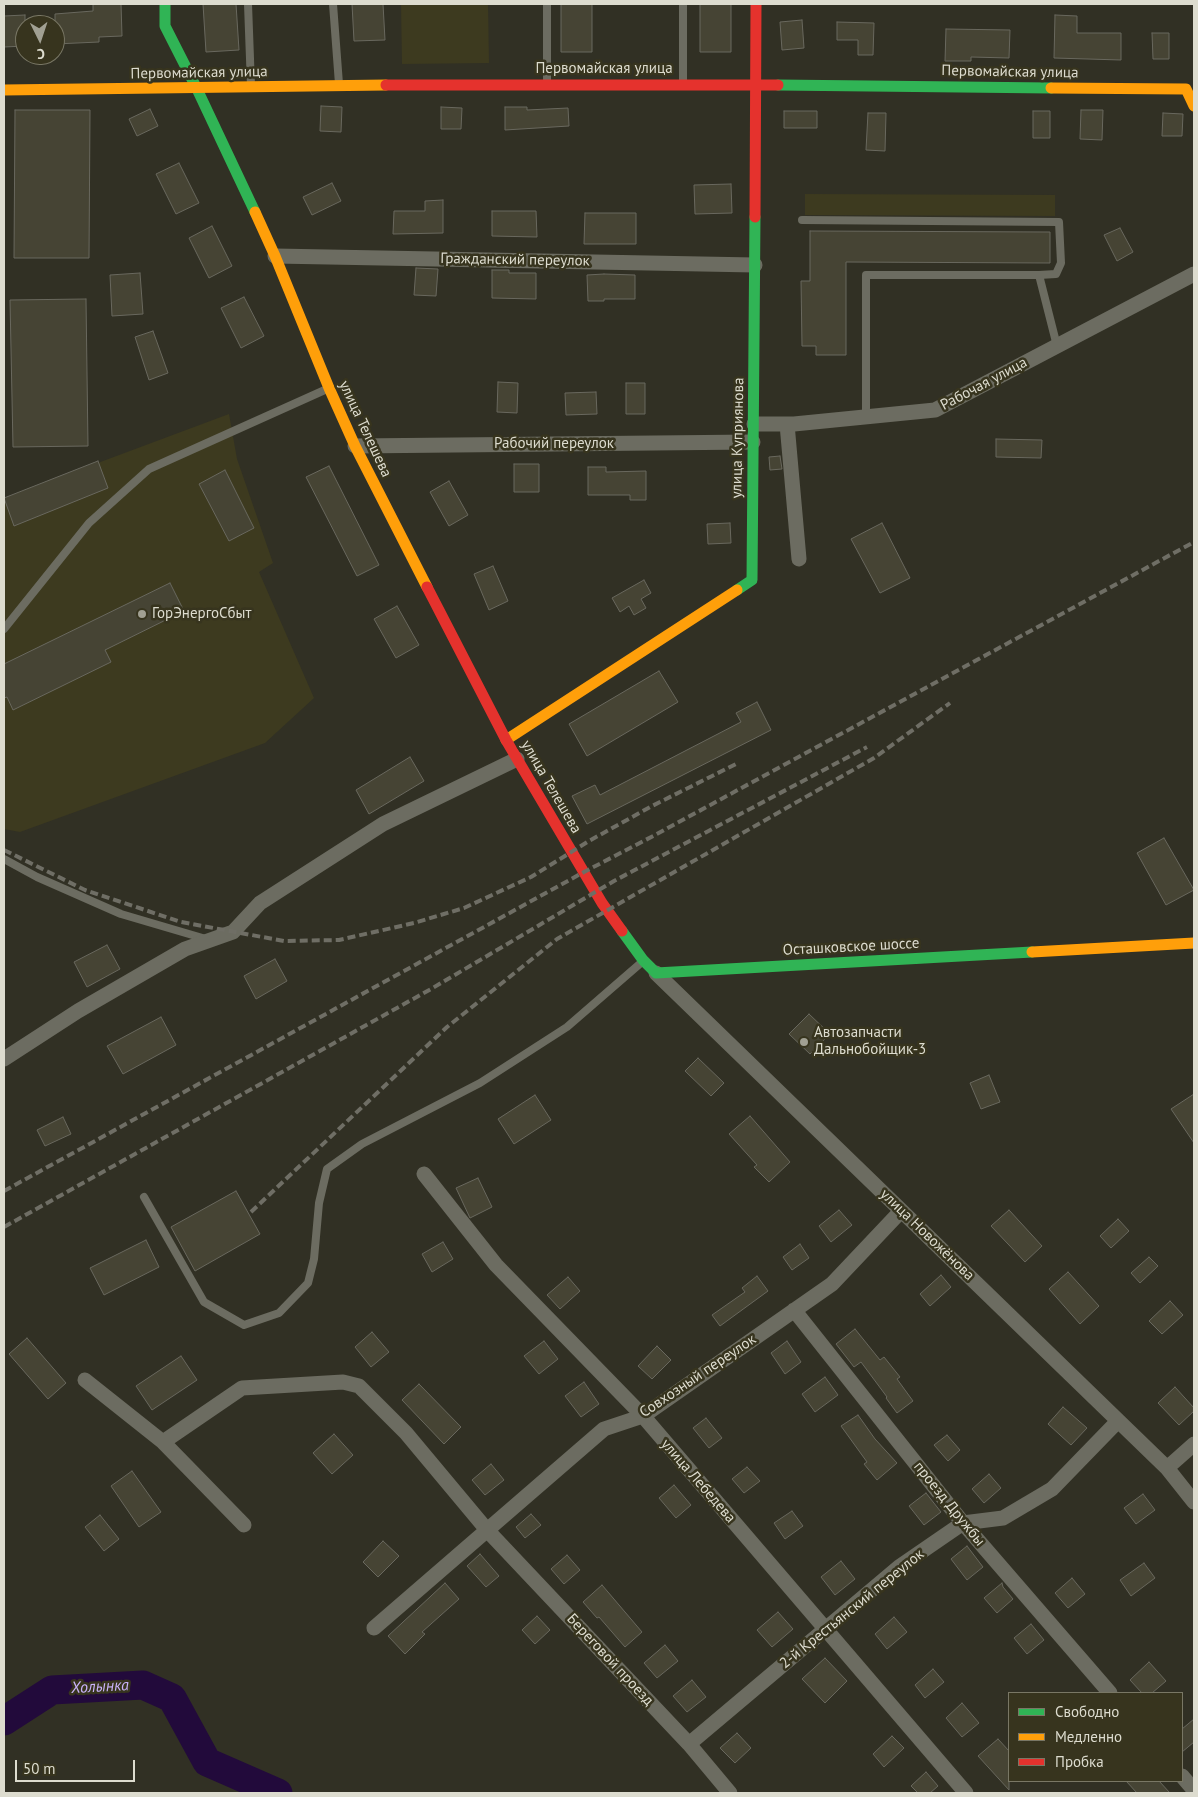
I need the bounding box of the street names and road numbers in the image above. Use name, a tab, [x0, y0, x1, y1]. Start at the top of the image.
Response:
street label: Первомайская улица	[535, 60, 673, 78]
street label: Первомайская улица	[941, 62, 1079, 82]
street label: Первомайская улица	[130, 63, 268, 83]
street label: Гражданский переулок	[440, 250, 590, 270]
street label: Рабочая улица	[938, 354, 1030, 414]
street label: улица Куприянова	[728, 377, 748, 499]
street label: улица Телешева	[335, 378, 395, 480]
street label: Рабочий переулок	[494, 435, 614, 453]
street label: улица Телешева	[517, 737, 585, 837]
street label: Осташковское шоссе	[782, 934, 920, 960]
street label: улица Новожёнова	[876, 1185, 978, 1285]
street label: Совхозный переулок	[636, 1330, 760, 1422]
street label: улица Лебедева	[657, 1435, 739, 1527]
street label: проезд Дружбы	[909, 1458, 989, 1550]
street label: 2-й Крестьянский переулок	[776, 1545, 928, 1673]
street label: Береговой проезд	[563, 1610, 657, 1710]

